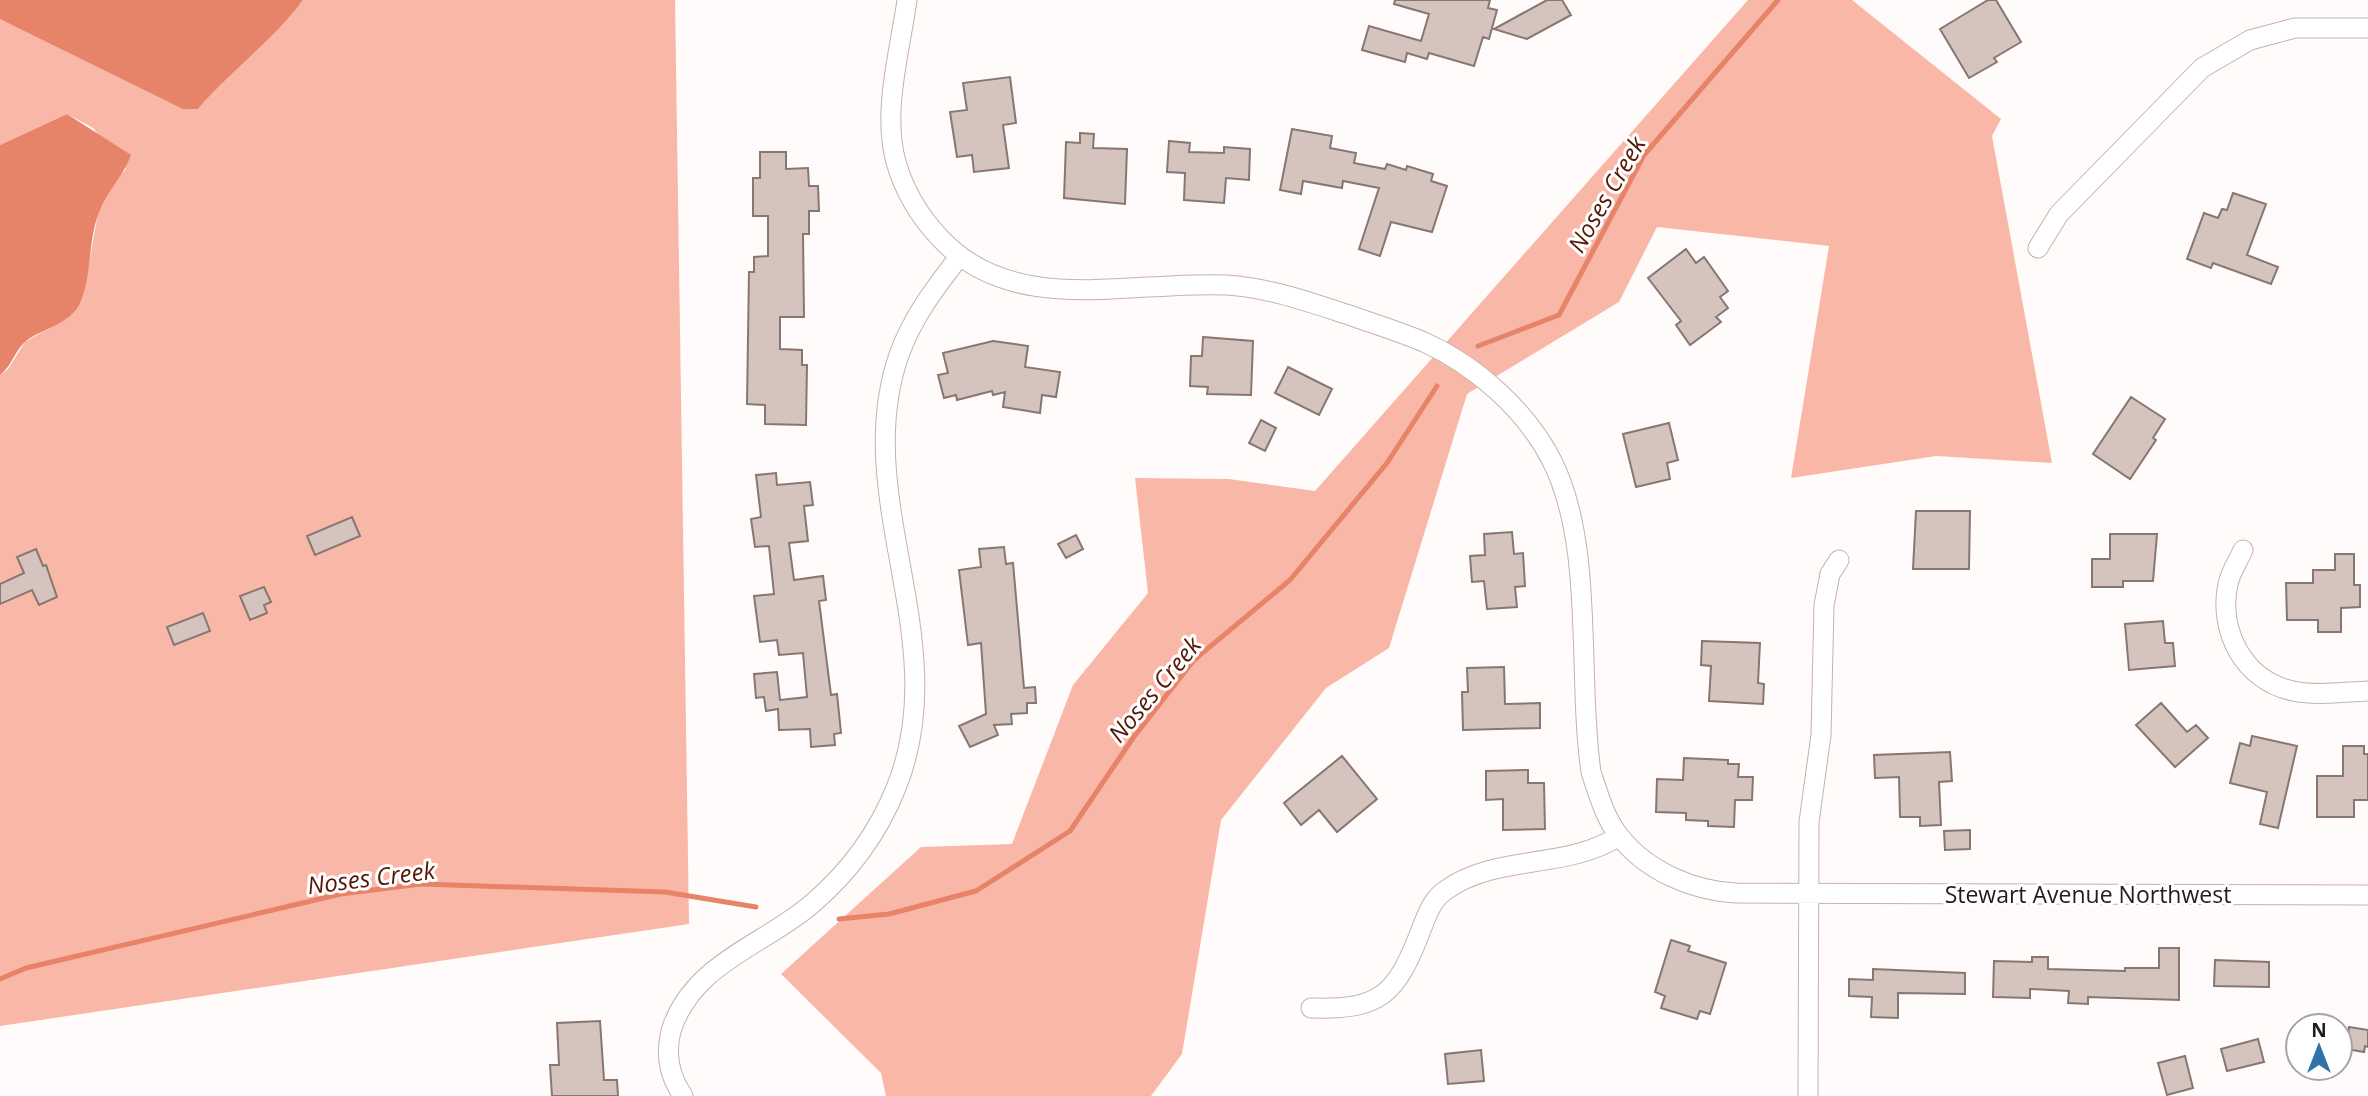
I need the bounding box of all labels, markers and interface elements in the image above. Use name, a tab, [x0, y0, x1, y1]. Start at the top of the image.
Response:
water label: Noses Creek	[1560, 129, 1653, 258]
water label: Noses Creek	[1100, 628, 1209, 749]
water label: Noses Creek	[305, 853, 438, 901]
street label: Stewart Avenue Northwest	[1945, 878, 2231, 910]
north arrow	[2284, 1012, 2354, 1082]
text: N	[2311, 1017, 2327, 1043]

